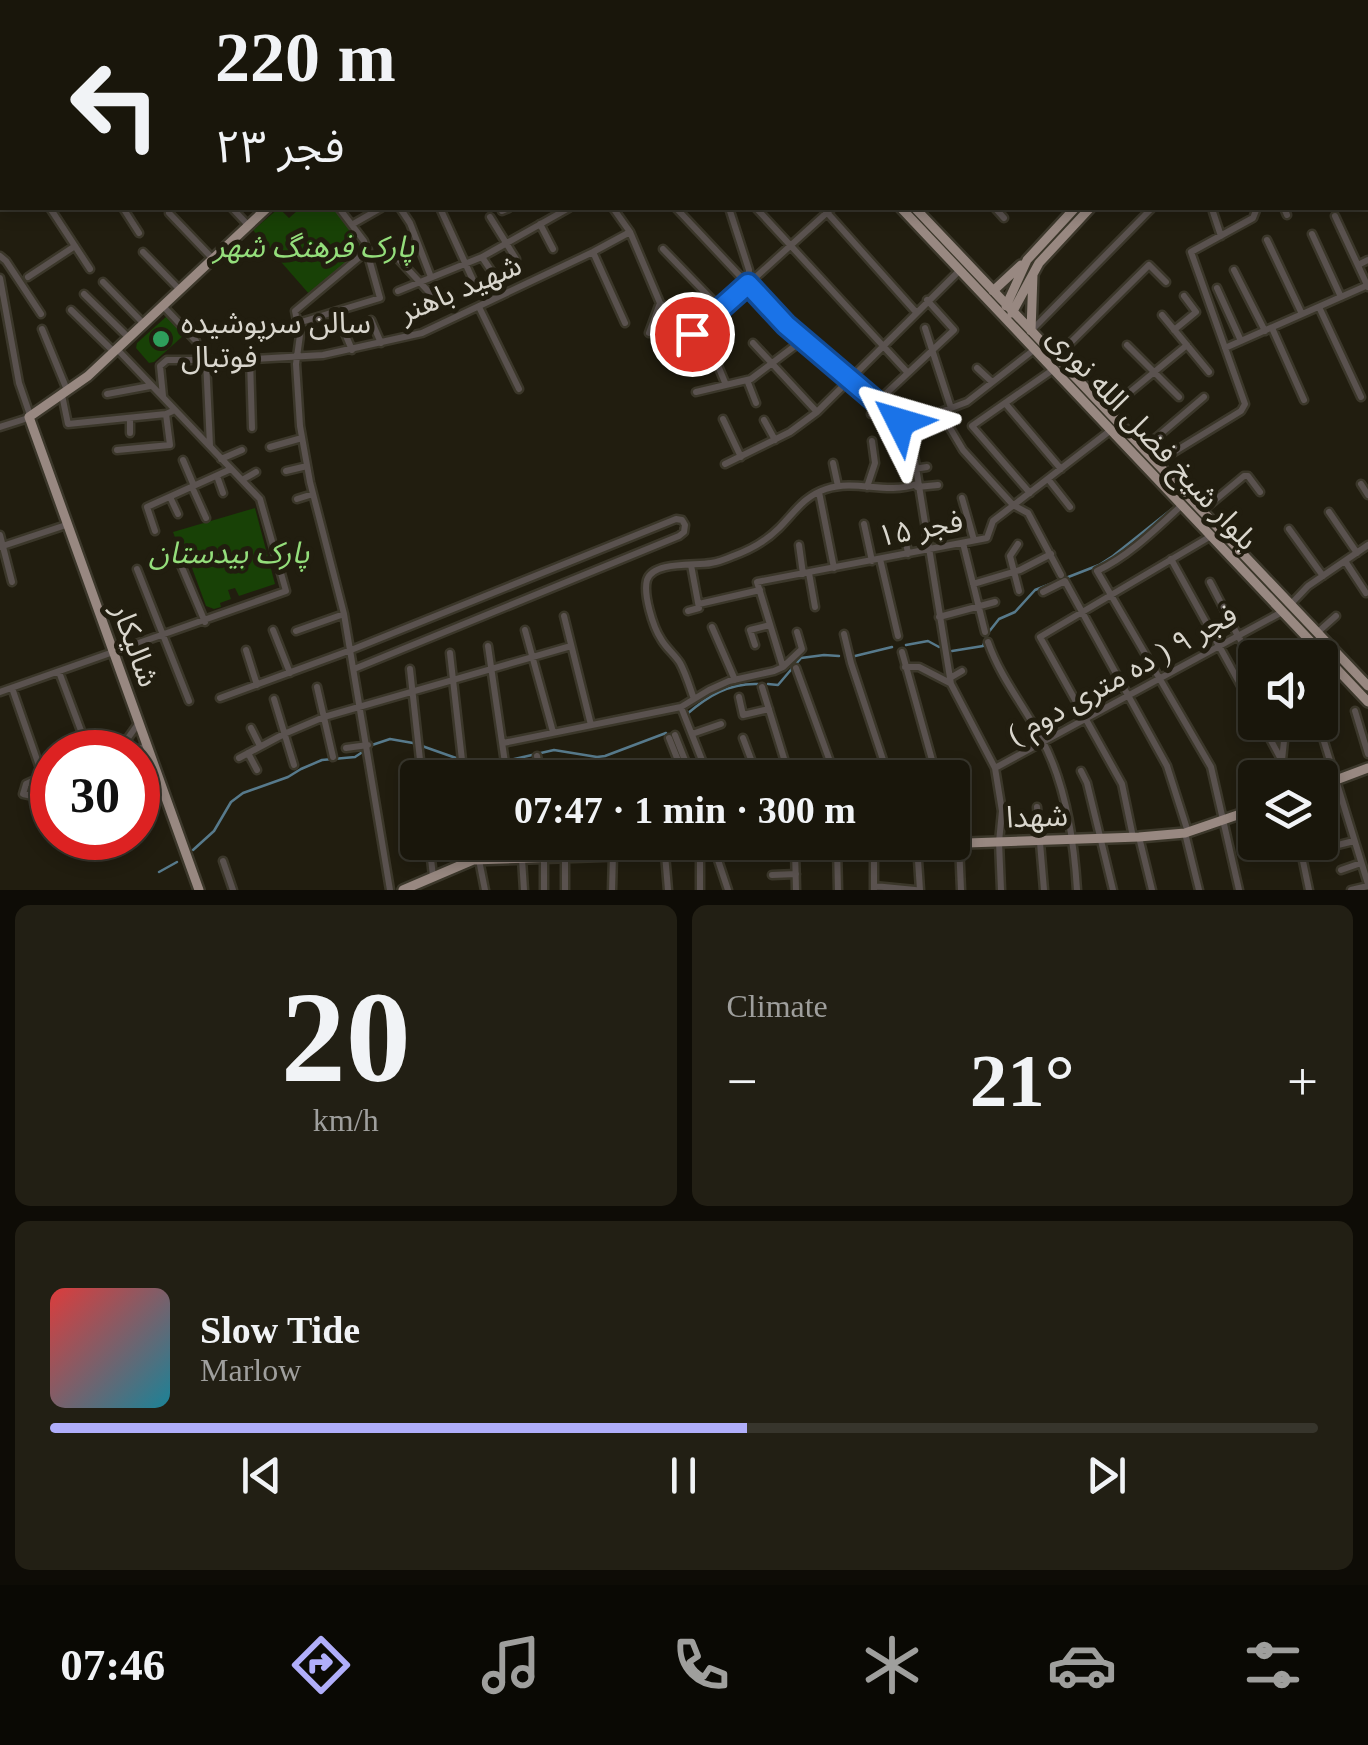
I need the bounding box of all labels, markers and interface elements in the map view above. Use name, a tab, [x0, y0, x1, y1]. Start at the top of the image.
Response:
text: 220 m	[215, 19, 396, 96]
icon: left	[50, 40, 180, 170]
text: فجر ۲۳	[215, 122, 344, 172]
park label: پارک فرهنگ شهر	[212, 230, 414, 266]
street label: شهید باهنر	[393, 247, 526, 330]
pin	[650, 292, 735, 377]
place label: سالن سرپوشیده فوتبال	[181, 306, 371, 375]
icon: arrive	[665, 307, 720, 362]
street label: بلوار شیخ فضل الله نوری	[1037, 320, 1265, 560]
marker: سالن سرپوشیده فوتبال	[150, 328, 172, 350]
position arrow	[848, 370, 952, 474]
street label: فجر ۱۵	[875, 504, 966, 553]
park label: پارک بیدستان	[149, 536, 309, 572]
street label: فجر ۹ ( ده متری دوم )	[1002, 597, 1245, 756]
street label: شالیکار	[104, 598, 166, 692]
map controls	[1238, 640, 1338, 860]
button: sound	[1238, 640, 1338, 740]
speed limit sign: 30	[30, 730, 160, 860]
button: layers	[1238, 760, 1338, 860]
text: 07:47 · 1 min · 300 m	[514, 789, 856, 831]
street label: شهدا	[1006, 798, 1069, 835]
text: 20	[281, 965, 411, 1109]
text: Climate	[727, 988, 828, 1024]
text: 21°	[970, 1039, 1075, 1122]
text: −	[727, 1051, 758, 1112]
text: +	[1287, 1051, 1318, 1112]
text: km/h	[313, 1102, 379, 1138]
text: Slow Tide	[200, 1309, 360, 1351]
text: Marlow	[200, 1352, 301, 1388]
icon: previous	[234, 1448, 289, 1503]
icon: pause	[656, 1448, 711, 1503]
icon: next	[1079, 1448, 1134, 1503]
icon: directions	[286, 1630, 356, 1700]
icon: music	[476, 1630, 546, 1700]
icon: phone	[666, 1630, 736, 1700]
icon: climate	[857, 1630, 927, 1700]
icon: car	[1047, 1630, 1117, 1700]
icon: filters	[1238, 1630, 1308, 1700]
text: 07:46	[60, 1640, 165, 1690]

